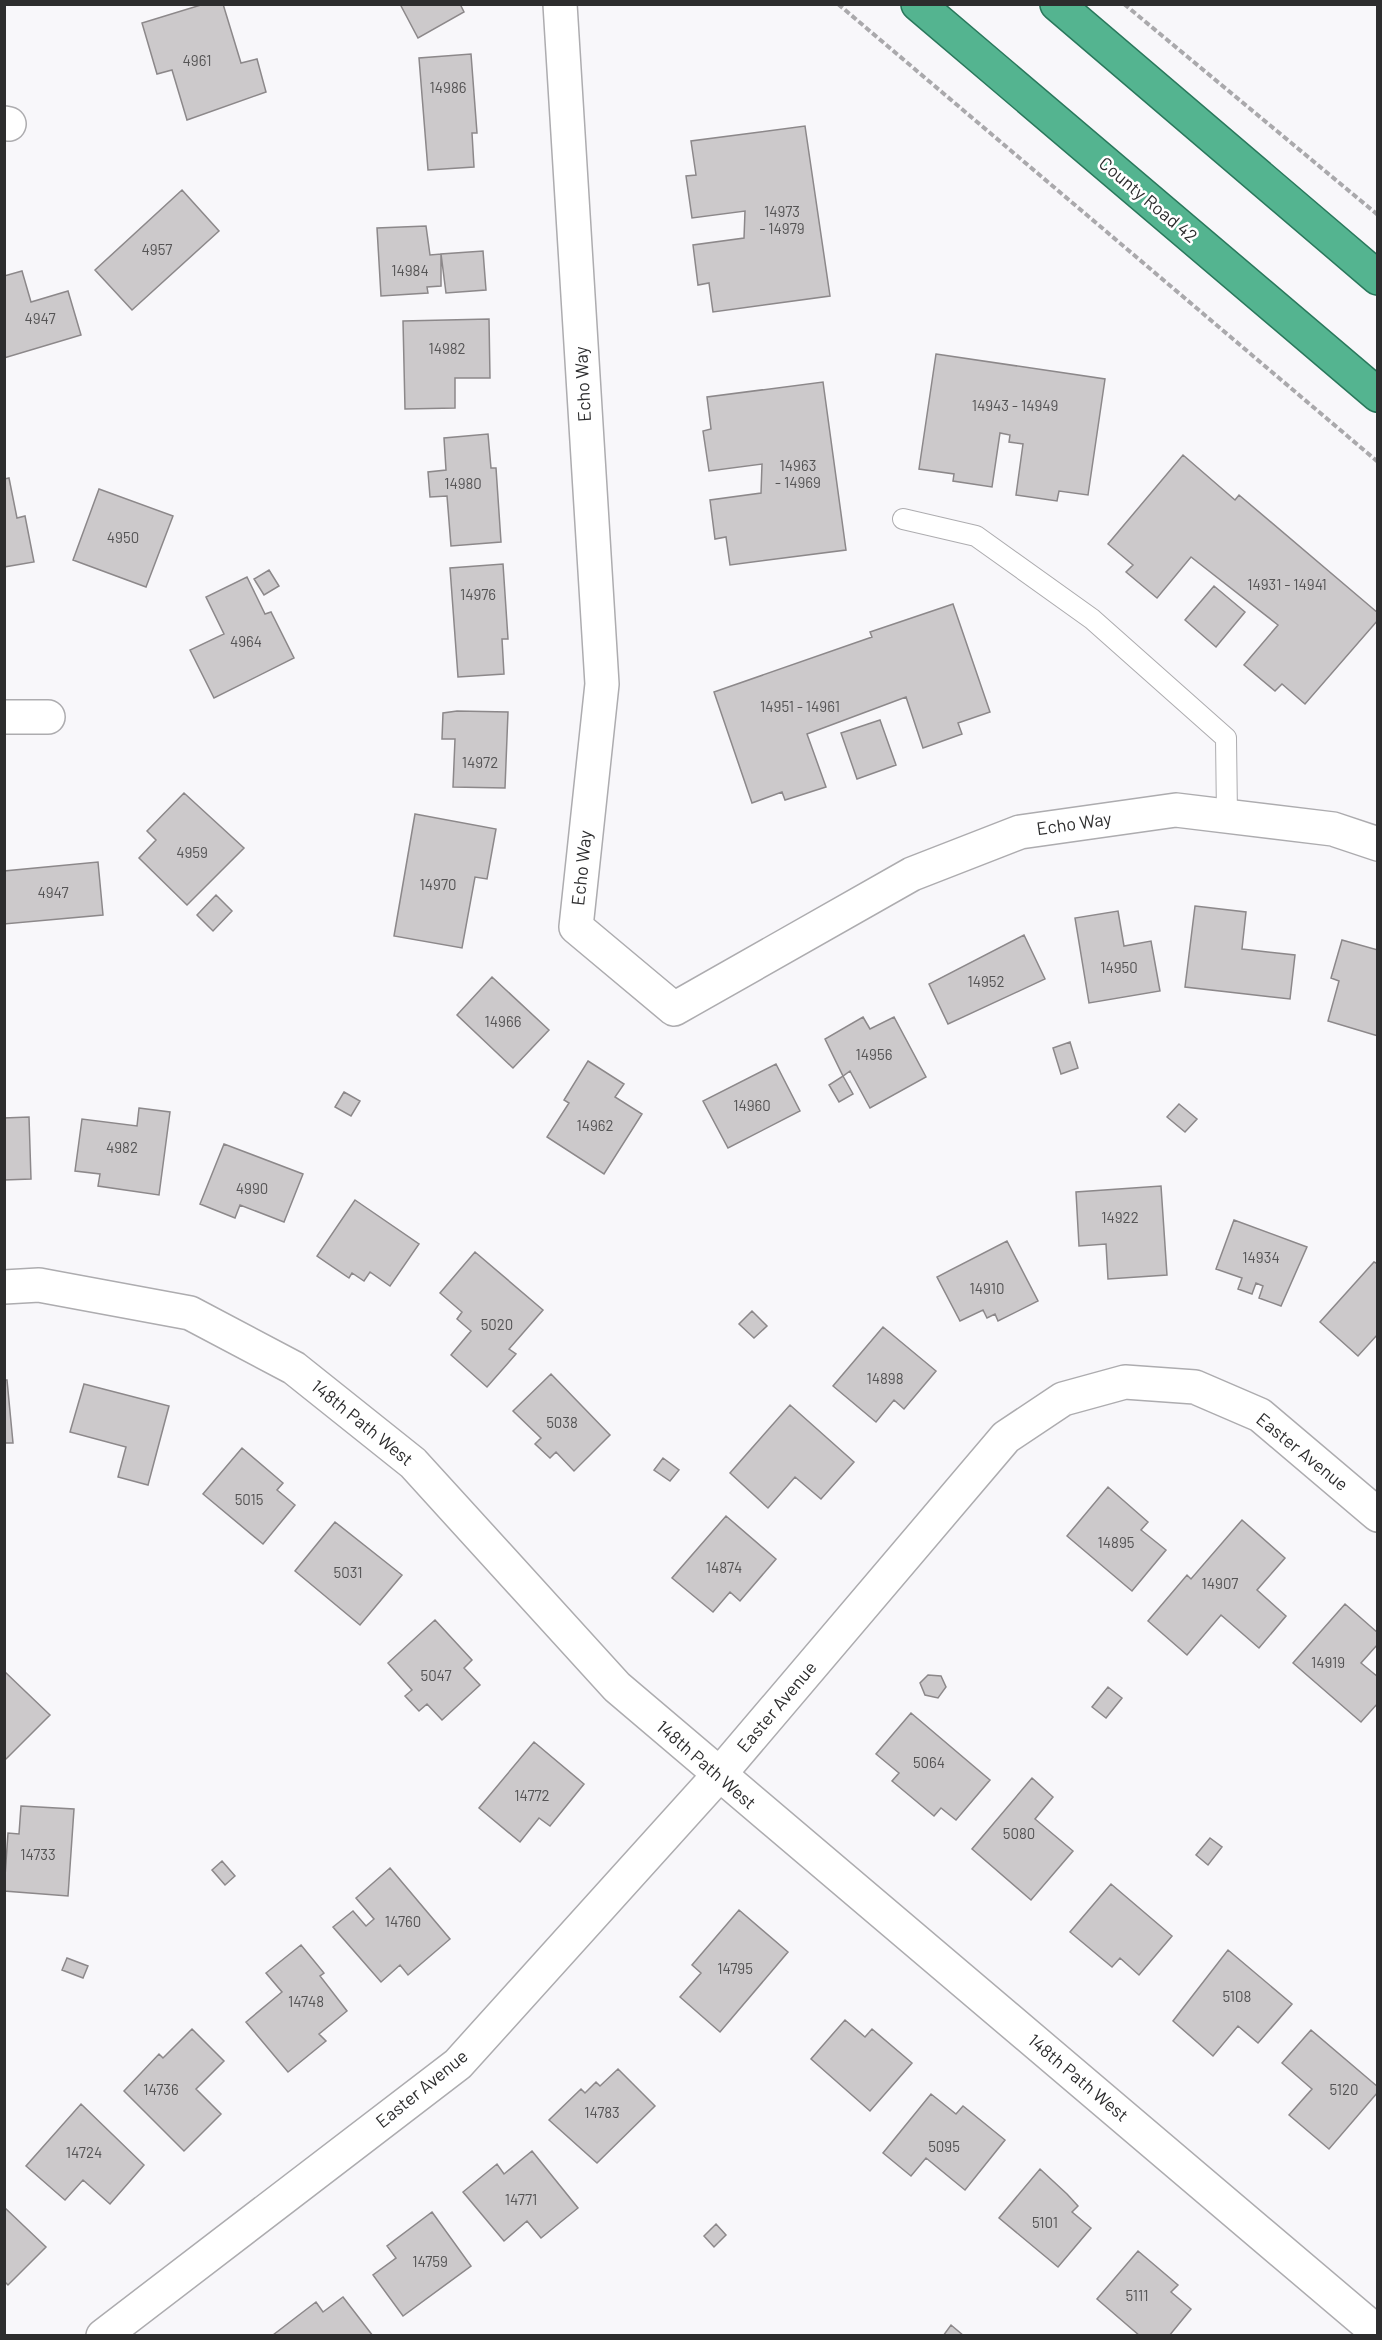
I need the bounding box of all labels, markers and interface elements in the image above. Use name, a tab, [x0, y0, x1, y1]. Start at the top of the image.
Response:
house number: 4961	[183, 51, 211, 69]
house number: 14986	[430, 78, 466, 96]
street label: County Road 42	[1095, 152, 1202, 247]
house number: 14973 - 14979	[759, 202, 805, 237]
house number: 4957	[142, 240, 172, 258]
house number: 14984	[391, 261, 429, 279]
house number: 4947	[25, 309, 56, 327]
house number: 14982	[428, 339, 466, 357]
street label: Echo Way	[569, 346, 595, 422]
house number: 14943 - 14949	[972, 396, 1058, 414]
house number: 14963 - 14969	[775, 456, 821, 491]
house number: 14980	[444, 474, 482, 492]
house number: 4950	[107, 528, 139, 546]
house number: 14931 - 14941	[1247, 575, 1327, 593]
house number: 14976	[460, 585, 496, 603]
house number: 4964	[230, 632, 262, 650]
house number: 14951 - 14961	[760, 697, 840, 715]
house number: 14972	[462, 753, 498, 771]
street label: Echo Way	[1035, 807, 1113, 839]
street label: Echo Way	[566, 829, 596, 907]
house number: 4959	[176, 843, 208, 861]
house number: 14970	[420, 875, 456, 893]
house number: 4947	[38, 883, 69, 901]
house number: 14950	[1100, 958, 1138, 976]
house number: 14952	[967, 972, 1005, 990]
house number: 14966	[485, 1012, 521, 1030]
house number: 14956	[856, 1045, 892, 1063]
house number: 14960	[733, 1096, 771, 1114]
house number: 14962	[576, 1116, 614, 1134]
house number: 4982	[106, 1138, 138, 1156]
house number: 4990	[236, 1179, 268, 1197]
house number: 14922	[1101, 1208, 1139, 1226]
house number: 14934	[1242, 1248, 1280, 1266]
house number: 14910	[970, 1279, 1004, 1297]
house number: 5020	[481, 1315, 513, 1333]
house number: 14898	[867, 1369, 903, 1387]
street label: 148th Path West	[307, 1374, 418, 1470]
street label: Easter Avenue	[1252, 1407, 1353, 1495]
house number: 5038	[546, 1413, 578, 1431]
house number: 5015	[235, 1490, 263, 1508]
house number: 14895	[1098, 1533, 1134, 1551]
house number: 14874	[706, 1558, 742, 1576]
house number: 5031	[333, 1563, 363, 1581]
house number: 14907	[1202, 1574, 1238, 1592]
house number: 14919	[1311, 1653, 1345, 1671]
street label: Easter Avenue	[732, 1656, 821, 1756]
house number: 5047	[420, 1666, 452, 1684]
street label: 148th Path West	[652, 1715, 761, 1813]
house number: 5064	[913, 1753, 945, 1771]
house number: 14772	[514, 1786, 550, 1804]
house number: 5080	[1003, 1824, 1035, 1842]
house number: 14733	[20, 1845, 56, 1863]
house number: 14760	[385, 1912, 421, 1930]
house number: 14795	[717, 1959, 753, 1977]
house number: 5108	[1223, 1987, 1251, 2005]
house number: 14748	[288, 1992, 324, 2010]
street label: 148th Path West	[1024, 2029, 1133, 2126]
street label: Easter Avenue	[371, 2044, 472, 2132]
house number: 14736	[143, 2080, 179, 2098]
house number: 5120	[1329, 2080, 1359, 2098]
house number: 14783	[584, 2103, 620, 2121]
house number: 5095	[928, 2137, 960, 2155]
house number: 14724	[66, 2143, 102, 2161]
house number: 14771	[505, 2190, 537, 2208]
house number: 5101	[1032, 2213, 1058, 2231]
house number: 14759	[412, 2252, 448, 2270]
house number: 5111	[1125, 2286, 1149, 2304]

